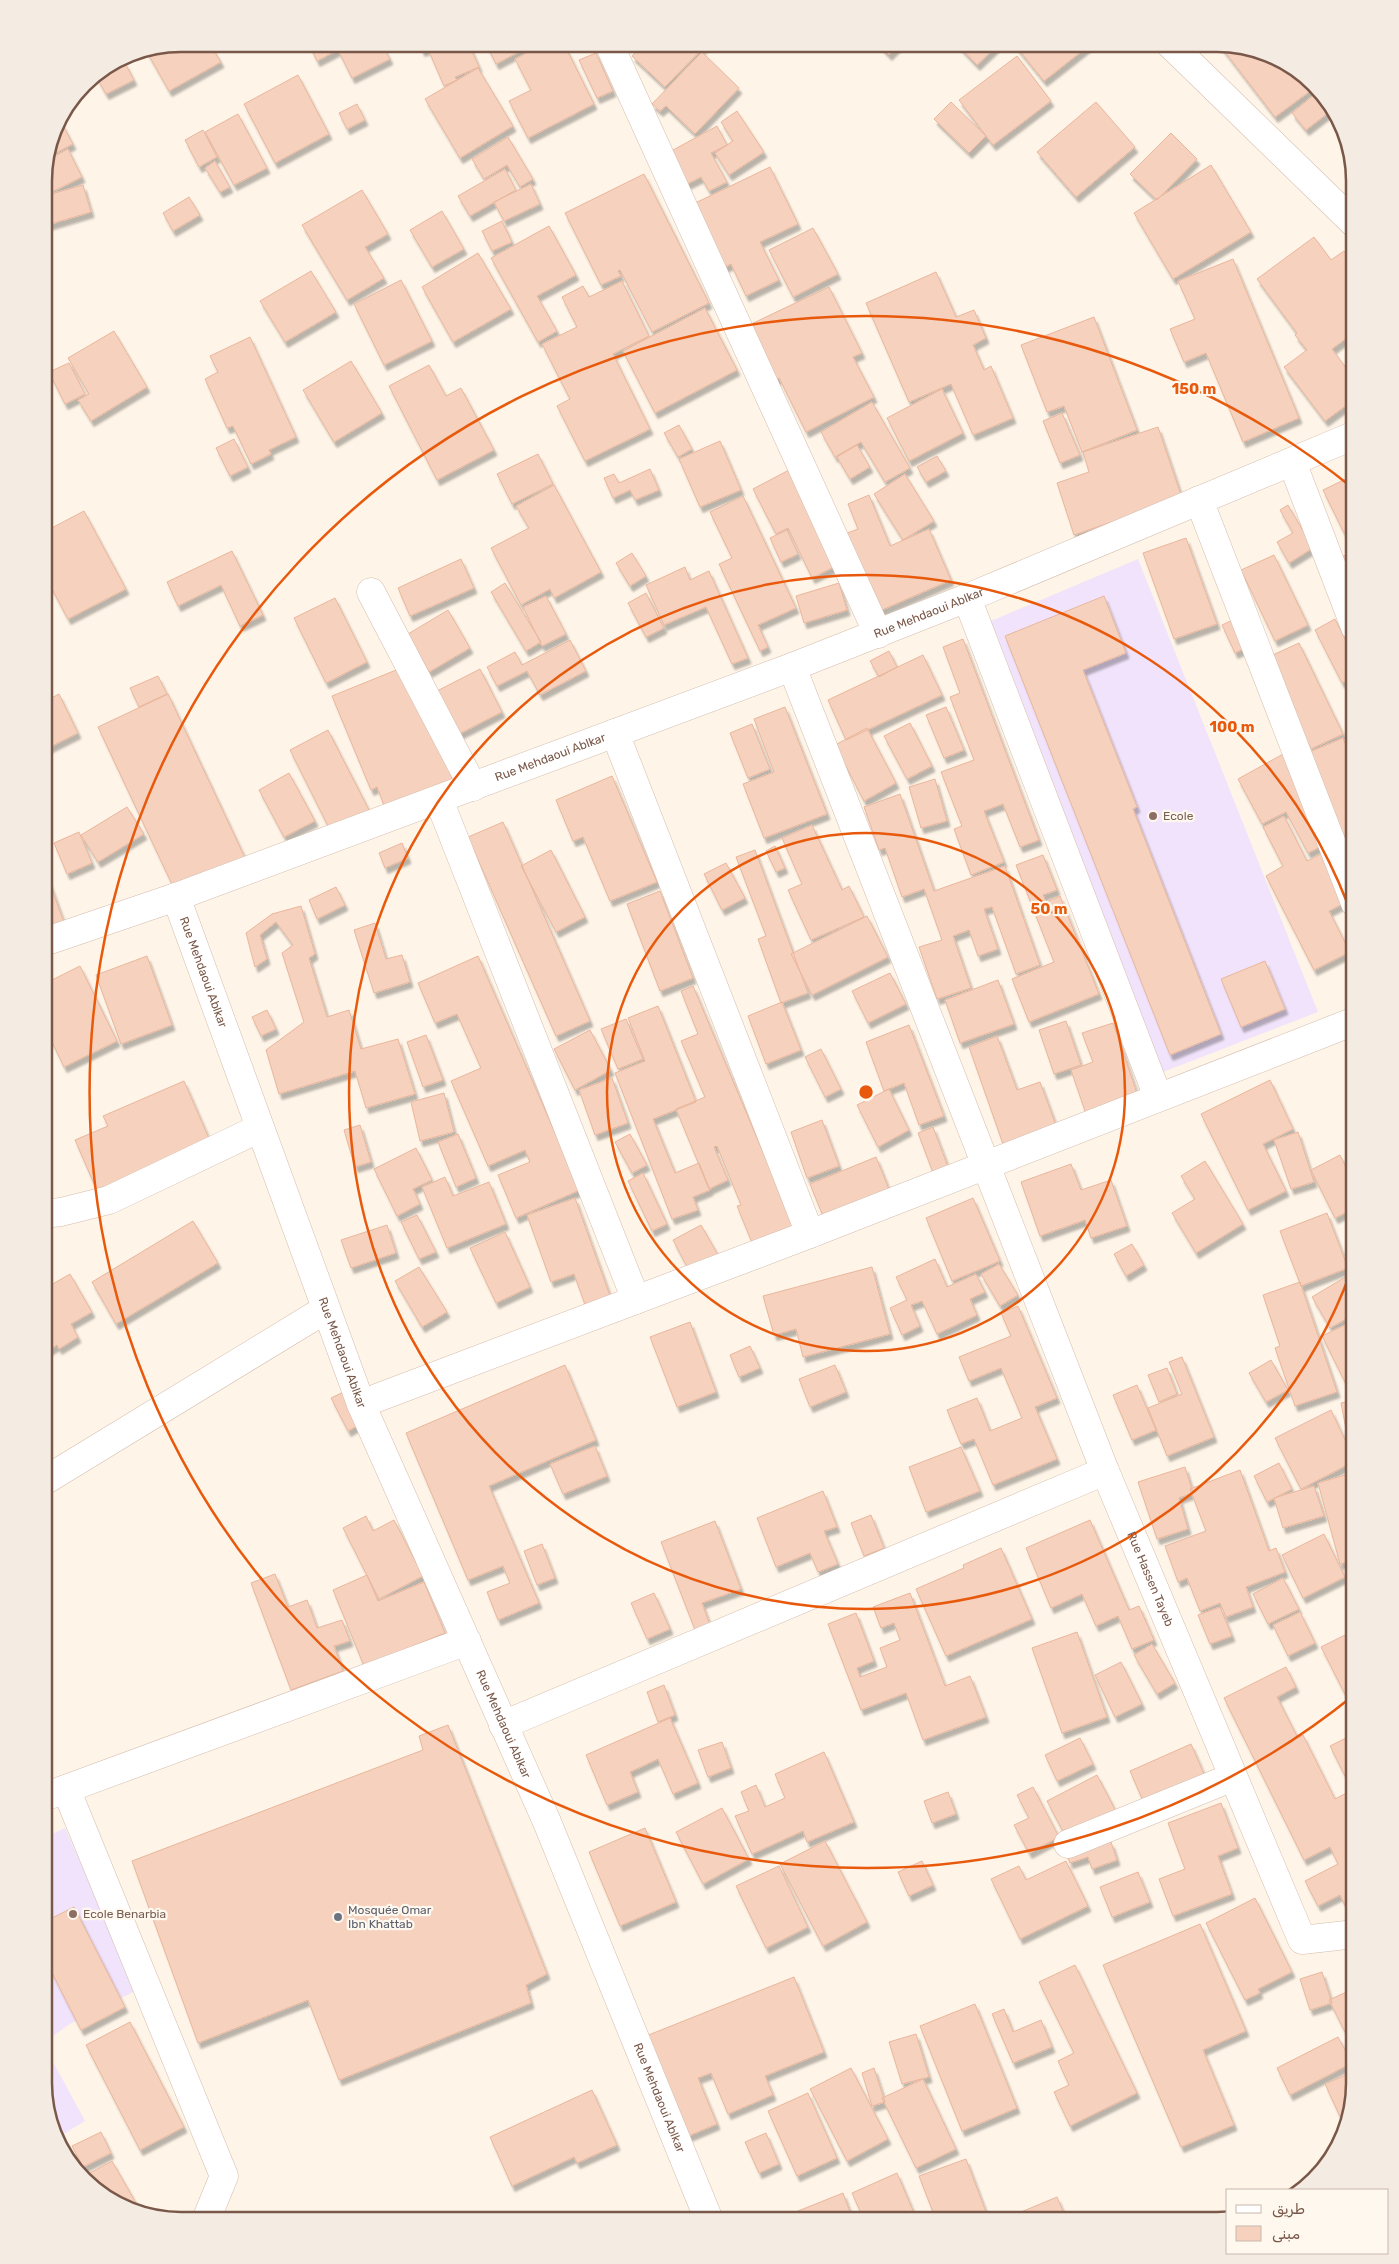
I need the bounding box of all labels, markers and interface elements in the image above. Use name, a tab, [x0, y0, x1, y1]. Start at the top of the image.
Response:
text: 150 m	[1172, 380, 1216, 398]
street label: Rue Mehdaoui Ablkar	[872, 585, 986, 641]
text: 100 m	[1210, 718, 1254, 736]
street label: Rue Mehdaoui Ablkar	[493, 730, 608, 784]
place label: Ecole	[1163, 809, 1194, 823]
marker: Ecole	[1147, 810, 1159, 822]
text: 50 m	[1031, 900, 1067, 918]
street label: Rue Mehdaoui Ablkar	[177, 915, 230, 1030]
centre of rings	[857, 1083, 875, 1101]
street label: Rue Mehdaoui Ablkar	[316, 1295, 369, 1411]
street label: Rue Hassen Tayeb	[1124, 1530, 1177, 1629]
street label: Rue Mehdaoui Ablkar	[473, 1668, 534, 1781]
place label: Mosquée Omar Ibn Khattab	[348, 1903, 432, 1931]
place label: Ecole Benarbia	[83, 1907, 166, 1921]
marker: Ecole Benarbia	[67, 1908, 79, 1920]
marker: Mosquée Omar Ibn Khattab	[332, 1911, 344, 1923]
street label: Rue Mehdaoui Ablkar	[631, 2041, 688, 2155]
legend	[1226, 2189, 1389, 2254]
text: طريق	[1272, 2200, 1305, 2218]
text: مبنى	[1272, 2225, 1300, 2243]

